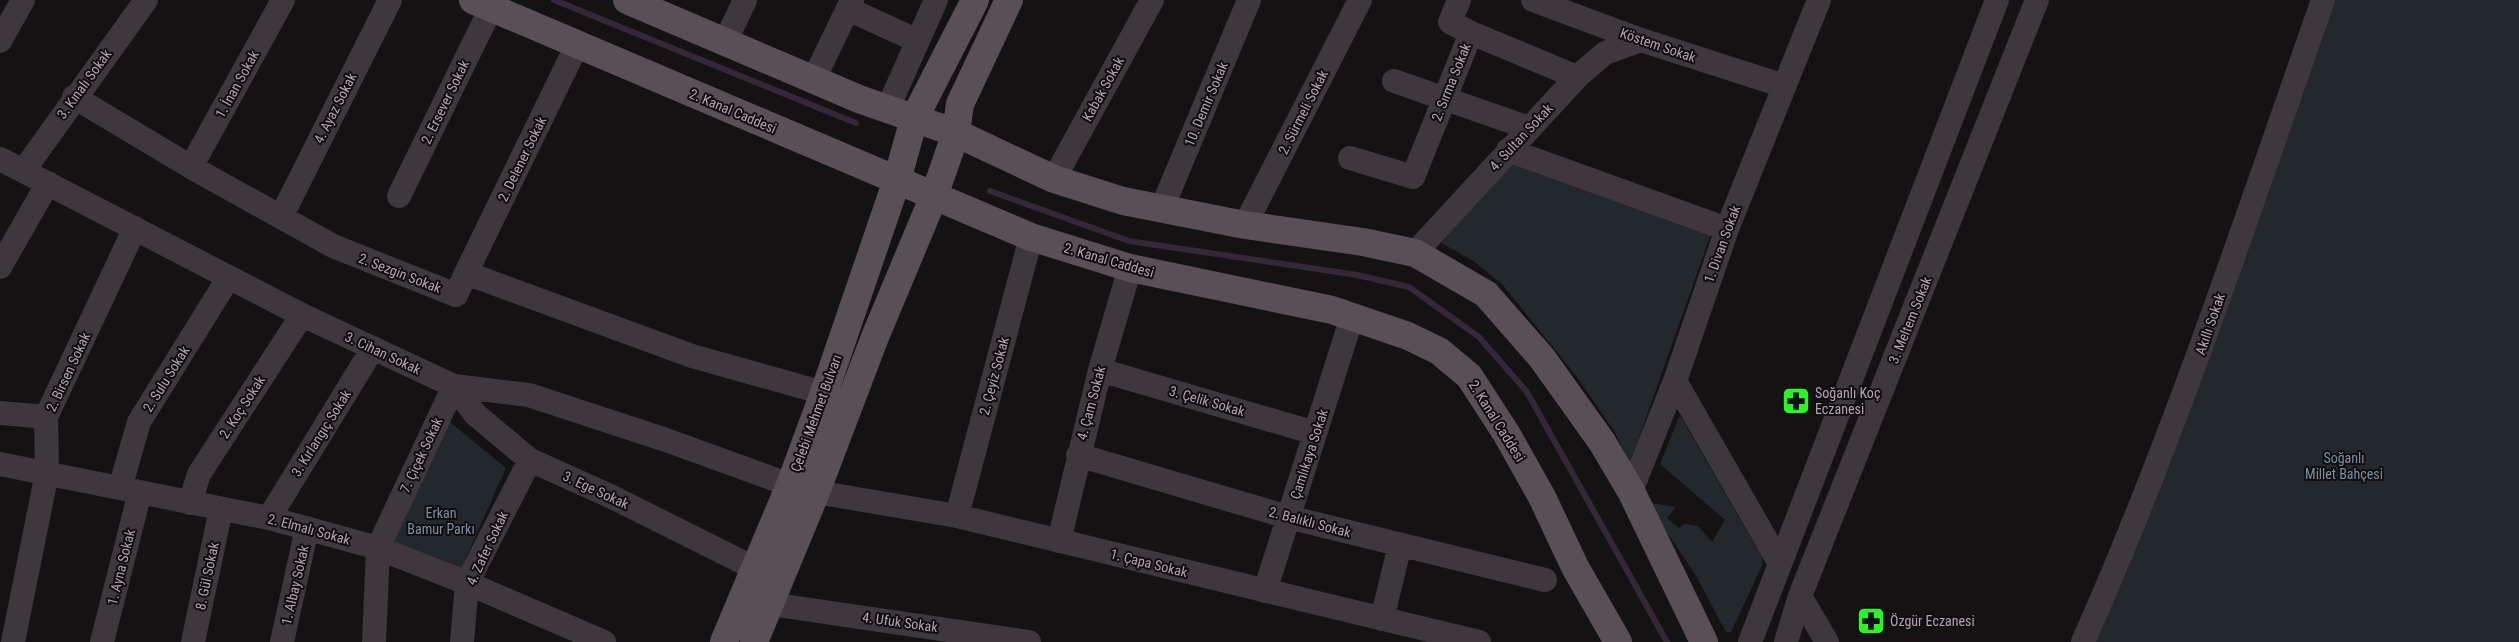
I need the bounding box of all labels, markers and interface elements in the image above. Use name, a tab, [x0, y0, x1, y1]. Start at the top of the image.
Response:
street label: Köstem Sokak	[1618, 25, 1699, 66]
street label: 2. Sırma Sokak	[1428, 40, 1474, 123]
street label: 3. Kınalı Sokak	[54, 46, 115, 122]
street label: 1. İnan Sokak	[212, 47, 262, 120]
street label: Kabak Sokak	[1079, 53, 1128, 124]
street label: 2. Ersever Sokak	[418, 57, 473, 147]
street label: 10. Demir Sokak	[1181, 59, 1231, 149]
street label: 2. Sürmeli Sokak	[1275, 67, 1331, 157]
street label: 4. Ayaz Sokak	[310, 69, 360, 146]
street label: 2. Kanal Caddesi	[687, 86, 779, 136]
street label: 4. Sultan Sokak	[1486, 100, 1556, 174]
street label: 2. Delener Sokak	[495, 113, 550, 204]
street label: 1. Divan Sokak	[1701, 202, 1744, 285]
street label: 2. Kanal Caddesi	[1062, 240, 1156, 280]
street label: 2. Sezgin Sokak	[356, 250, 444, 296]
street label: 3. Meltem Sokak	[1885, 274, 1935, 366]
street label: Akıllı Sokak	[2192, 290, 2228, 357]
street label: 3. Cihan Sokak	[342, 328, 424, 378]
street label: 2. Birsen Sokak	[43, 329, 94, 414]
street label: 2. Çeyiz Sokak	[976, 335, 1012, 417]
street label: 2. Sulu Sokak	[139, 343, 193, 415]
street label: Çelebi Mehmet Bulvarı	[787, 352, 845, 474]
street label: 4. Çam Sokak	[1073, 364, 1109, 442]
street label: 2. Koç Sokak	[216, 372, 269, 441]
street label: 2. Kanal Caddesi	[1466, 377, 1528, 465]
street label: 3. Çelik Sokak	[1167, 383, 1247, 420]
place label: Soğanlı Koç Eczanesi	[1815, 385, 1880, 417]
street label: 3. Kırlangıç Sokak	[288, 386, 354, 479]
pharmacy icon: Soğanlı Koç Eczanesi	[1781, 386, 1811, 416]
street label: Çamlıkaya Sokak	[1287, 406, 1331, 501]
street label: 7. Çiçek Sokak	[397, 414, 446, 495]
park label: Soğanlı Millet Bahçesi	[2305, 450, 2383, 482]
street label: 3. Ege Sokak	[560, 468, 632, 513]
street label: 2. Balıklı Sokak	[1267, 503, 1353, 541]
park label: Erkan Bamur Parkı	[407, 505, 475, 537]
street label: 4. Zafer Sokak	[463, 508, 511, 588]
street label: 2. Elmalı Sokak	[266, 510, 353, 548]
street label: 1. Ayna Sokak	[104, 527, 138, 607]
street label: 8. Gül Sokak	[192, 540, 222, 611]
street label: 1. Albay Sokak	[278, 543, 312, 626]
street label: 1. Çapa Sokak	[1109, 546, 1190, 580]
pharmacy icon: Özgür Eczanesi	[1856, 606, 1886, 636]
street label: 4. Ufuk Sokak	[861, 609, 939, 635]
place label: Özgür Eczanesi	[1890, 613, 1975, 629]

